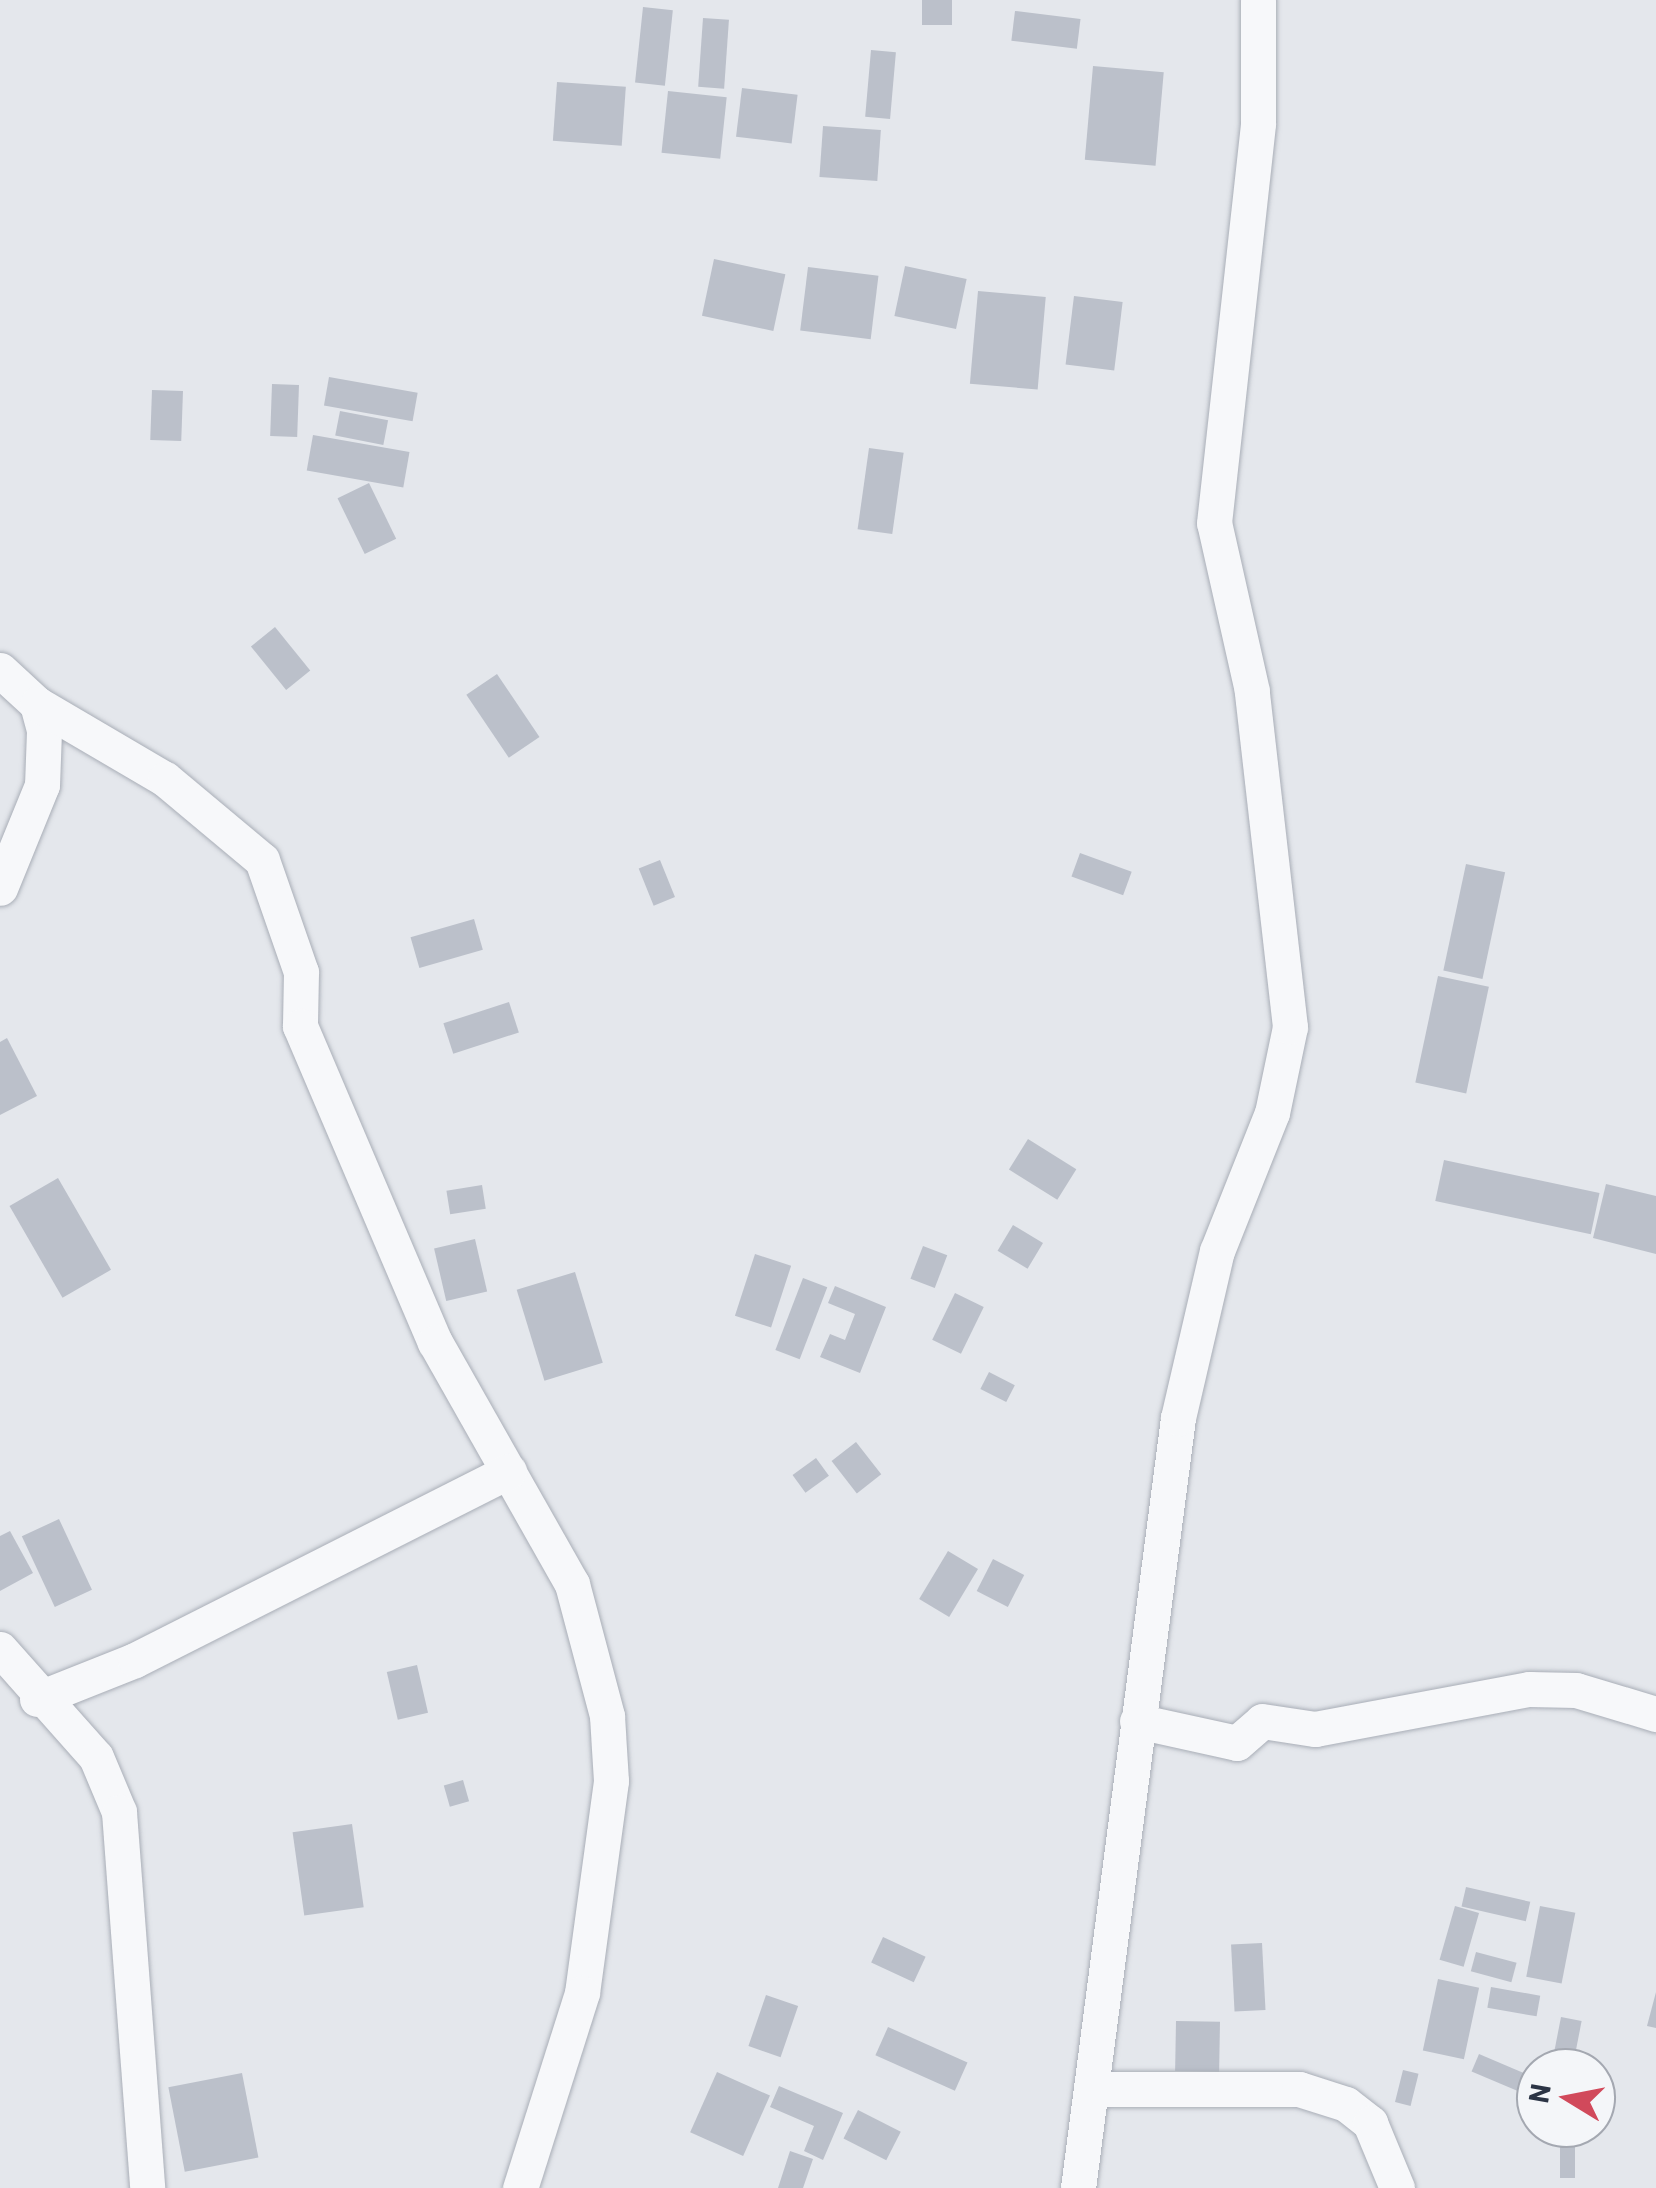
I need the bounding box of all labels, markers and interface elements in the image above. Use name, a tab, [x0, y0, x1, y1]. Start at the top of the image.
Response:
north arrow	[1516, 2048, 1616, 2148]
text: N	[1520, 2081, 1557, 2105]

